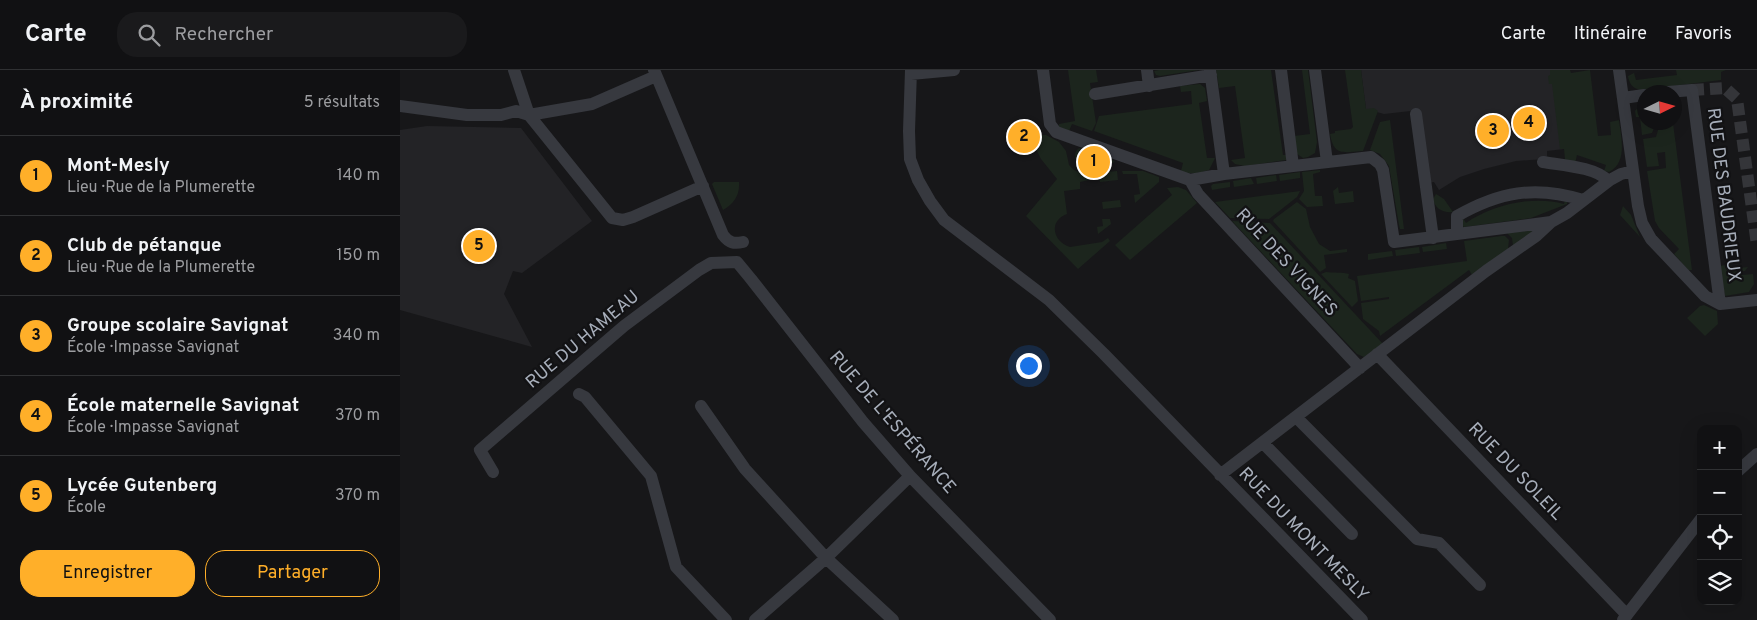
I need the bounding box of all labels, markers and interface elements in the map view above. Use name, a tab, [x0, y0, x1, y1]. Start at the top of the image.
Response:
search box	[117, 12, 467, 57]
text: Carte	[25, 20, 87, 50]
icon: search	[135, 21, 163, 49]
text: Rechercher	[175, 23, 273, 47]
text: Carte	[1501, 23, 1546, 46]
text: Itinéraire	[1574, 23, 1647, 46]
text: Favoris	[1675, 23, 1732, 46]
north arrow	[1637, 85, 1682, 130]
text: À proximité	[20, 89, 133, 116]
text: 5 résultats	[304, 93, 380, 113]
pin: 4	[1513, 104, 1545, 142]
street label: RUE DES BAUDRIEUX	[1701, 107, 1745, 284]
pin: 3	[1477, 112, 1509, 150]
pin: 2	[1008, 118, 1040, 156]
pin: 1	[1078, 143, 1110, 181]
text: Mont-Mesly	[67, 154, 170, 178]
text: 1	[33, 166, 39, 186]
text: 140 m	[337, 166, 380, 186]
text: Lieu · Rue de la Plumerette	[67, 178, 255, 198]
street label: RUE DES VIGNES	[1230, 204, 1342, 322]
pin: 5	[463, 227, 495, 265]
text: Club de pétanque	[67, 234, 222, 258]
text: 2	[31, 246, 41, 266]
text: 150 m	[337, 246, 380, 266]
text: Lieu · Rue de la Plumerette	[67, 258, 255, 278]
street label: RUE DU HAMEAU	[521, 286, 645, 394]
text: Groupe scolaire Savignat	[67, 314, 288, 338]
text: 3	[31, 326, 41, 346]
text: 340 m	[333, 326, 380, 346]
text: École · Impasse Savignat	[67, 338, 239, 358]
street label: RUE DE L'ESPÉRANCE	[824, 345, 962, 499]
your location	[1016, 353, 1042, 379]
text: École maternelle Savignat	[67, 394, 299, 418]
text: 4	[31, 406, 41, 426]
text: 370 m	[335, 406, 380, 426]
text: École · Impasse Savignat	[67, 418, 239, 438]
street label: RUE DU SOLEIL	[1462, 418, 1568, 526]
map controls	[1697, 425, 1742, 605]
button: +	[1697, 425, 1742, 470]
street label: RUE DU MONT MESLY	[1233, 463, 1373, 607]
button: −	[1697, 470, 1742, 515]
text: Lycée Gutenberg	[67, 474, 217, 498]
text: 5	[31, 486, 41, 506]
text: 370 m	[335, 486, 380, 506]
text: École	[67, 498, 106, 518]
button: locate	[1697, 515, 1742, 560]
button: Enregistrer	[20, 550, 195, 597]
button: Partager	[205, 550, 380, 597]
button: layers	[1697, 560, 1742, 605]

